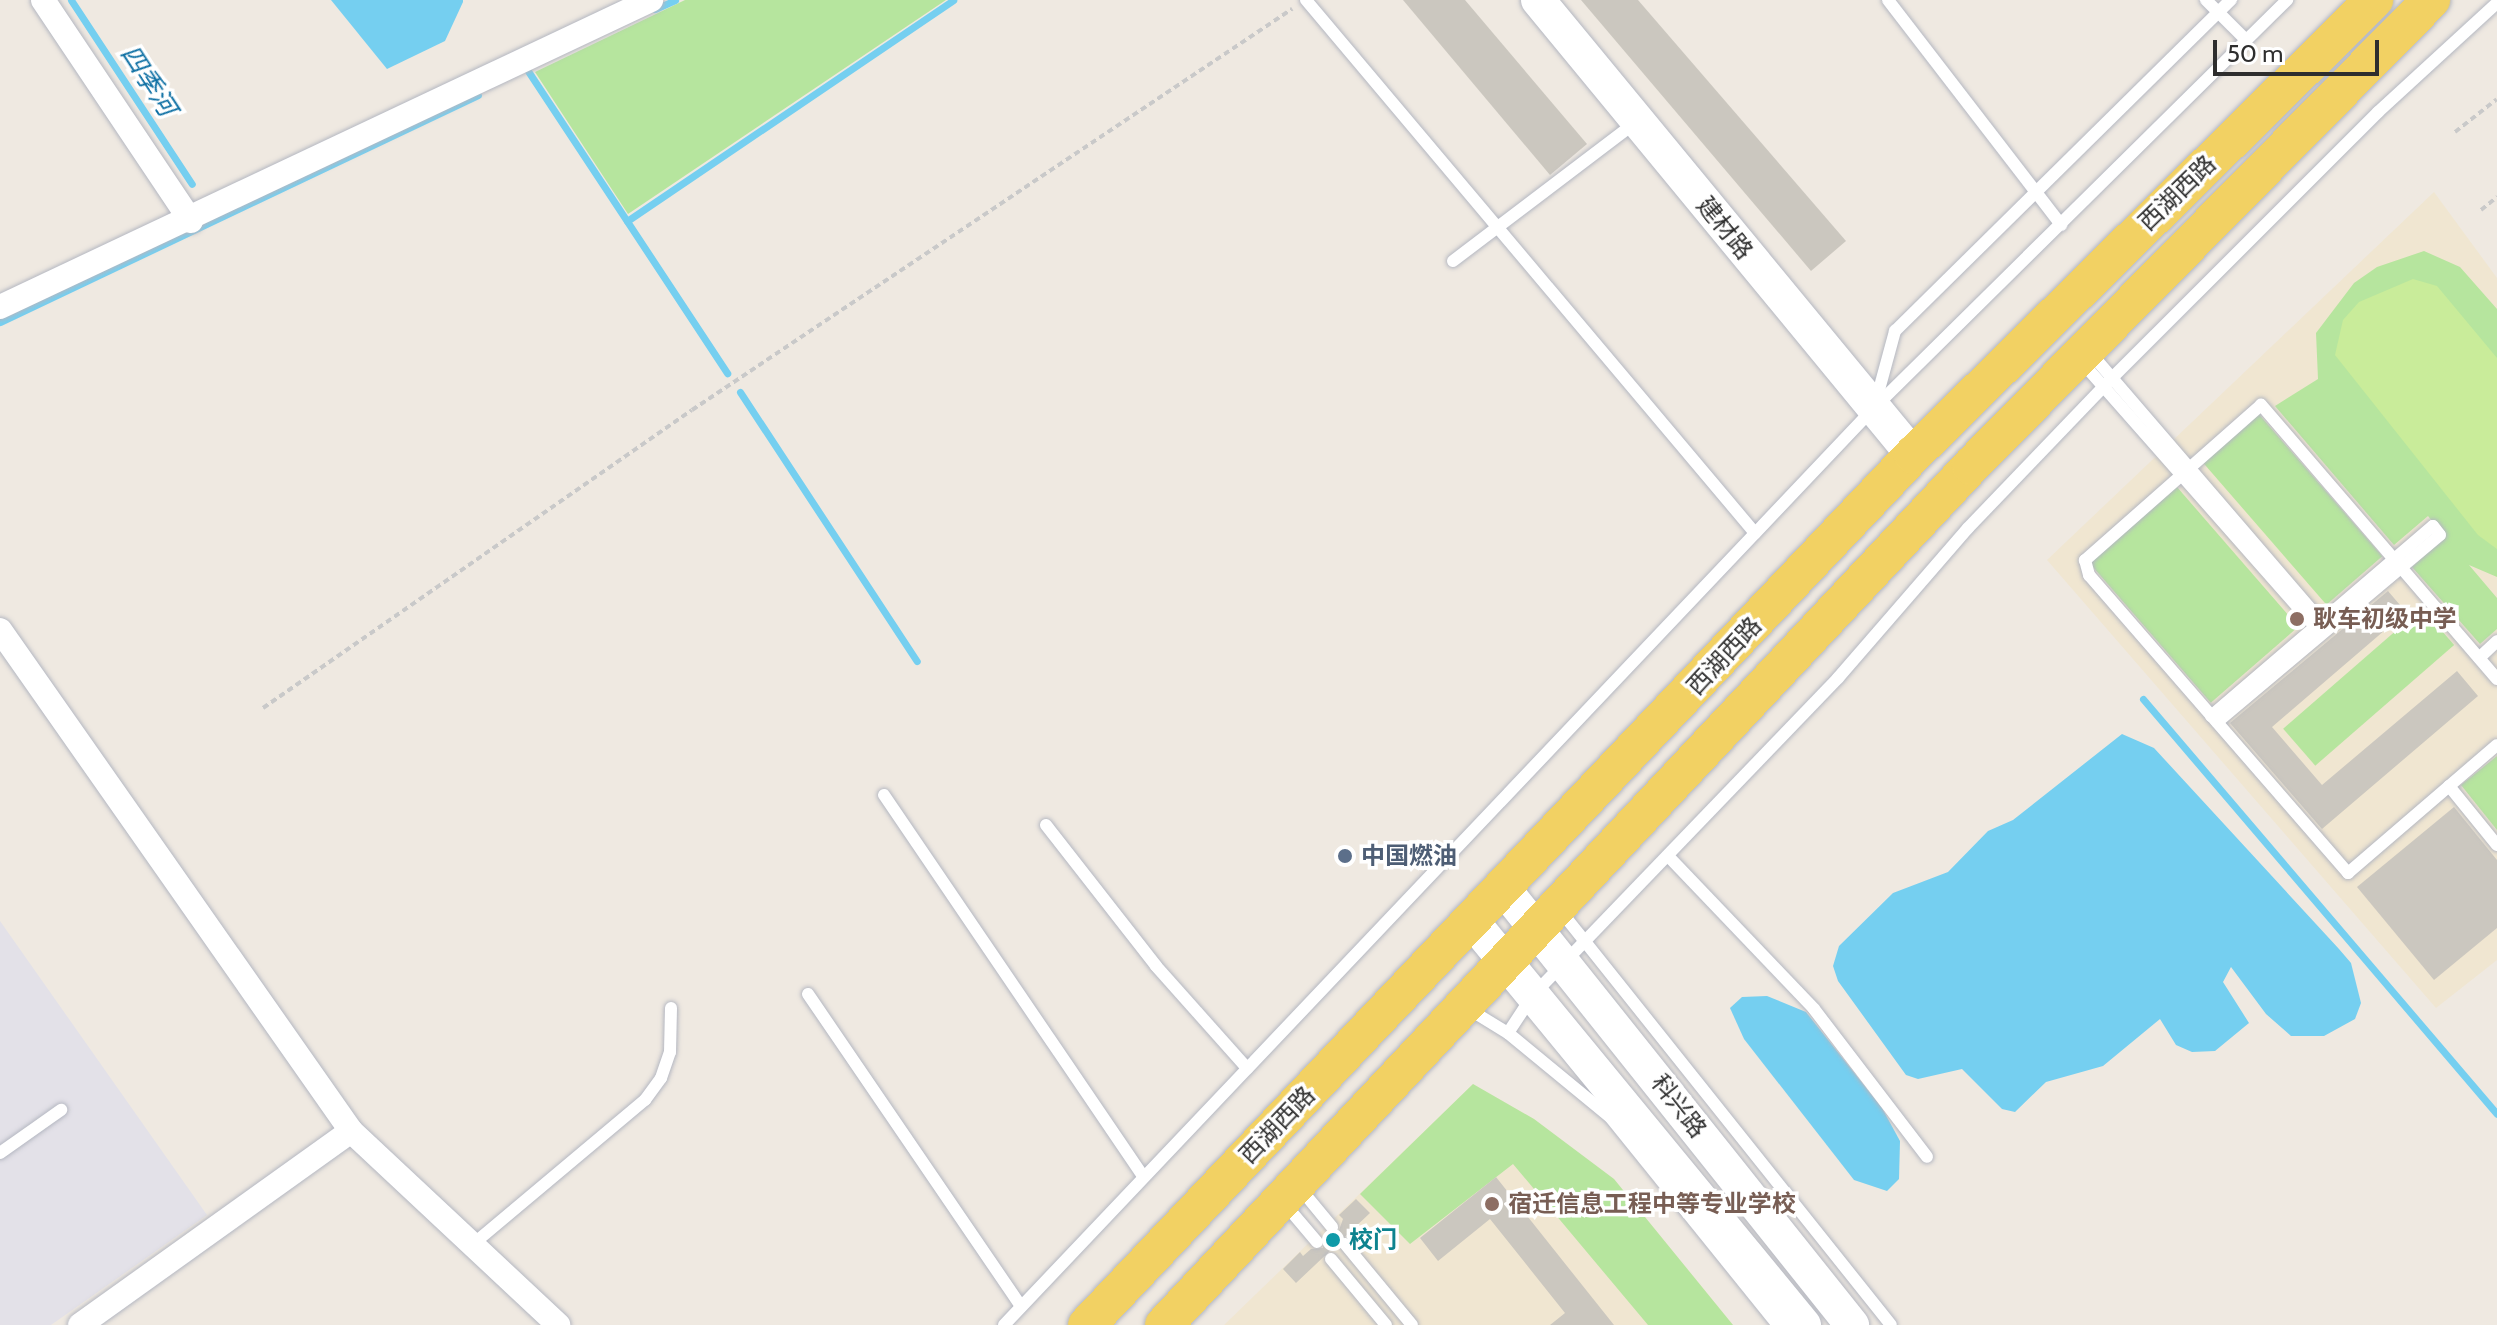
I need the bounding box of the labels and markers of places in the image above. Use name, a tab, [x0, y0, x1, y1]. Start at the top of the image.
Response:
place label: 耿车初级中学	[2313, 605, 2457, 633]
marker: 耿车初级中学	[2288, 610, 2306, 628]
place label: 中国燃油	[1361, 842, 1457, 870]
marker: 中国燃油	[1336, 847, 1354, 865]
place label: 宿迁信息工程中等专业学校	[1508, 1190, 1796, 1218]
marker: 宿迁信息工程中等专业学校	[1483, 1195, 1501, 1213]
place label: 校门	[1349, 1226, 1397, 1254]
marker: 校门	[1324, 1231, 1342, 1249]

